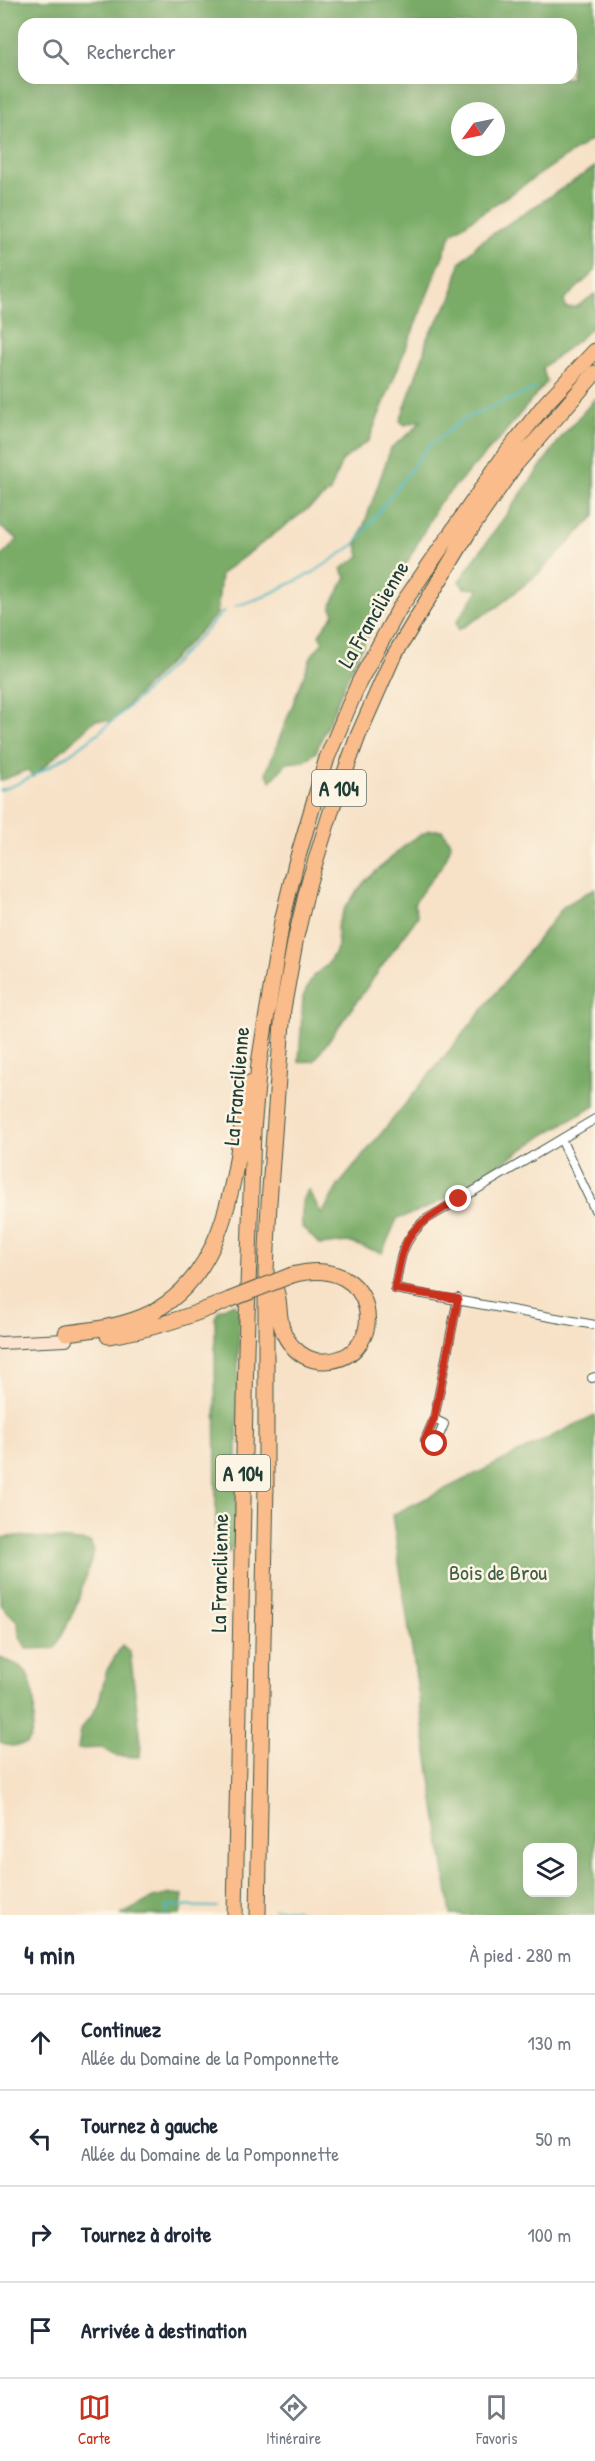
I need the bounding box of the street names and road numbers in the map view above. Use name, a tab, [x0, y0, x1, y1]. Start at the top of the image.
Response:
street label: La Francilienne	[330, 555, 416, 673]
road number: A 104	[312, 770, 366, 806]
street label: La Francilienne	[216, 1025, 256, 1146]
road number: A 104	[216, 1455, 270, 1491]
street label: La Francilienne	[203, 1513, 235, 1633]

